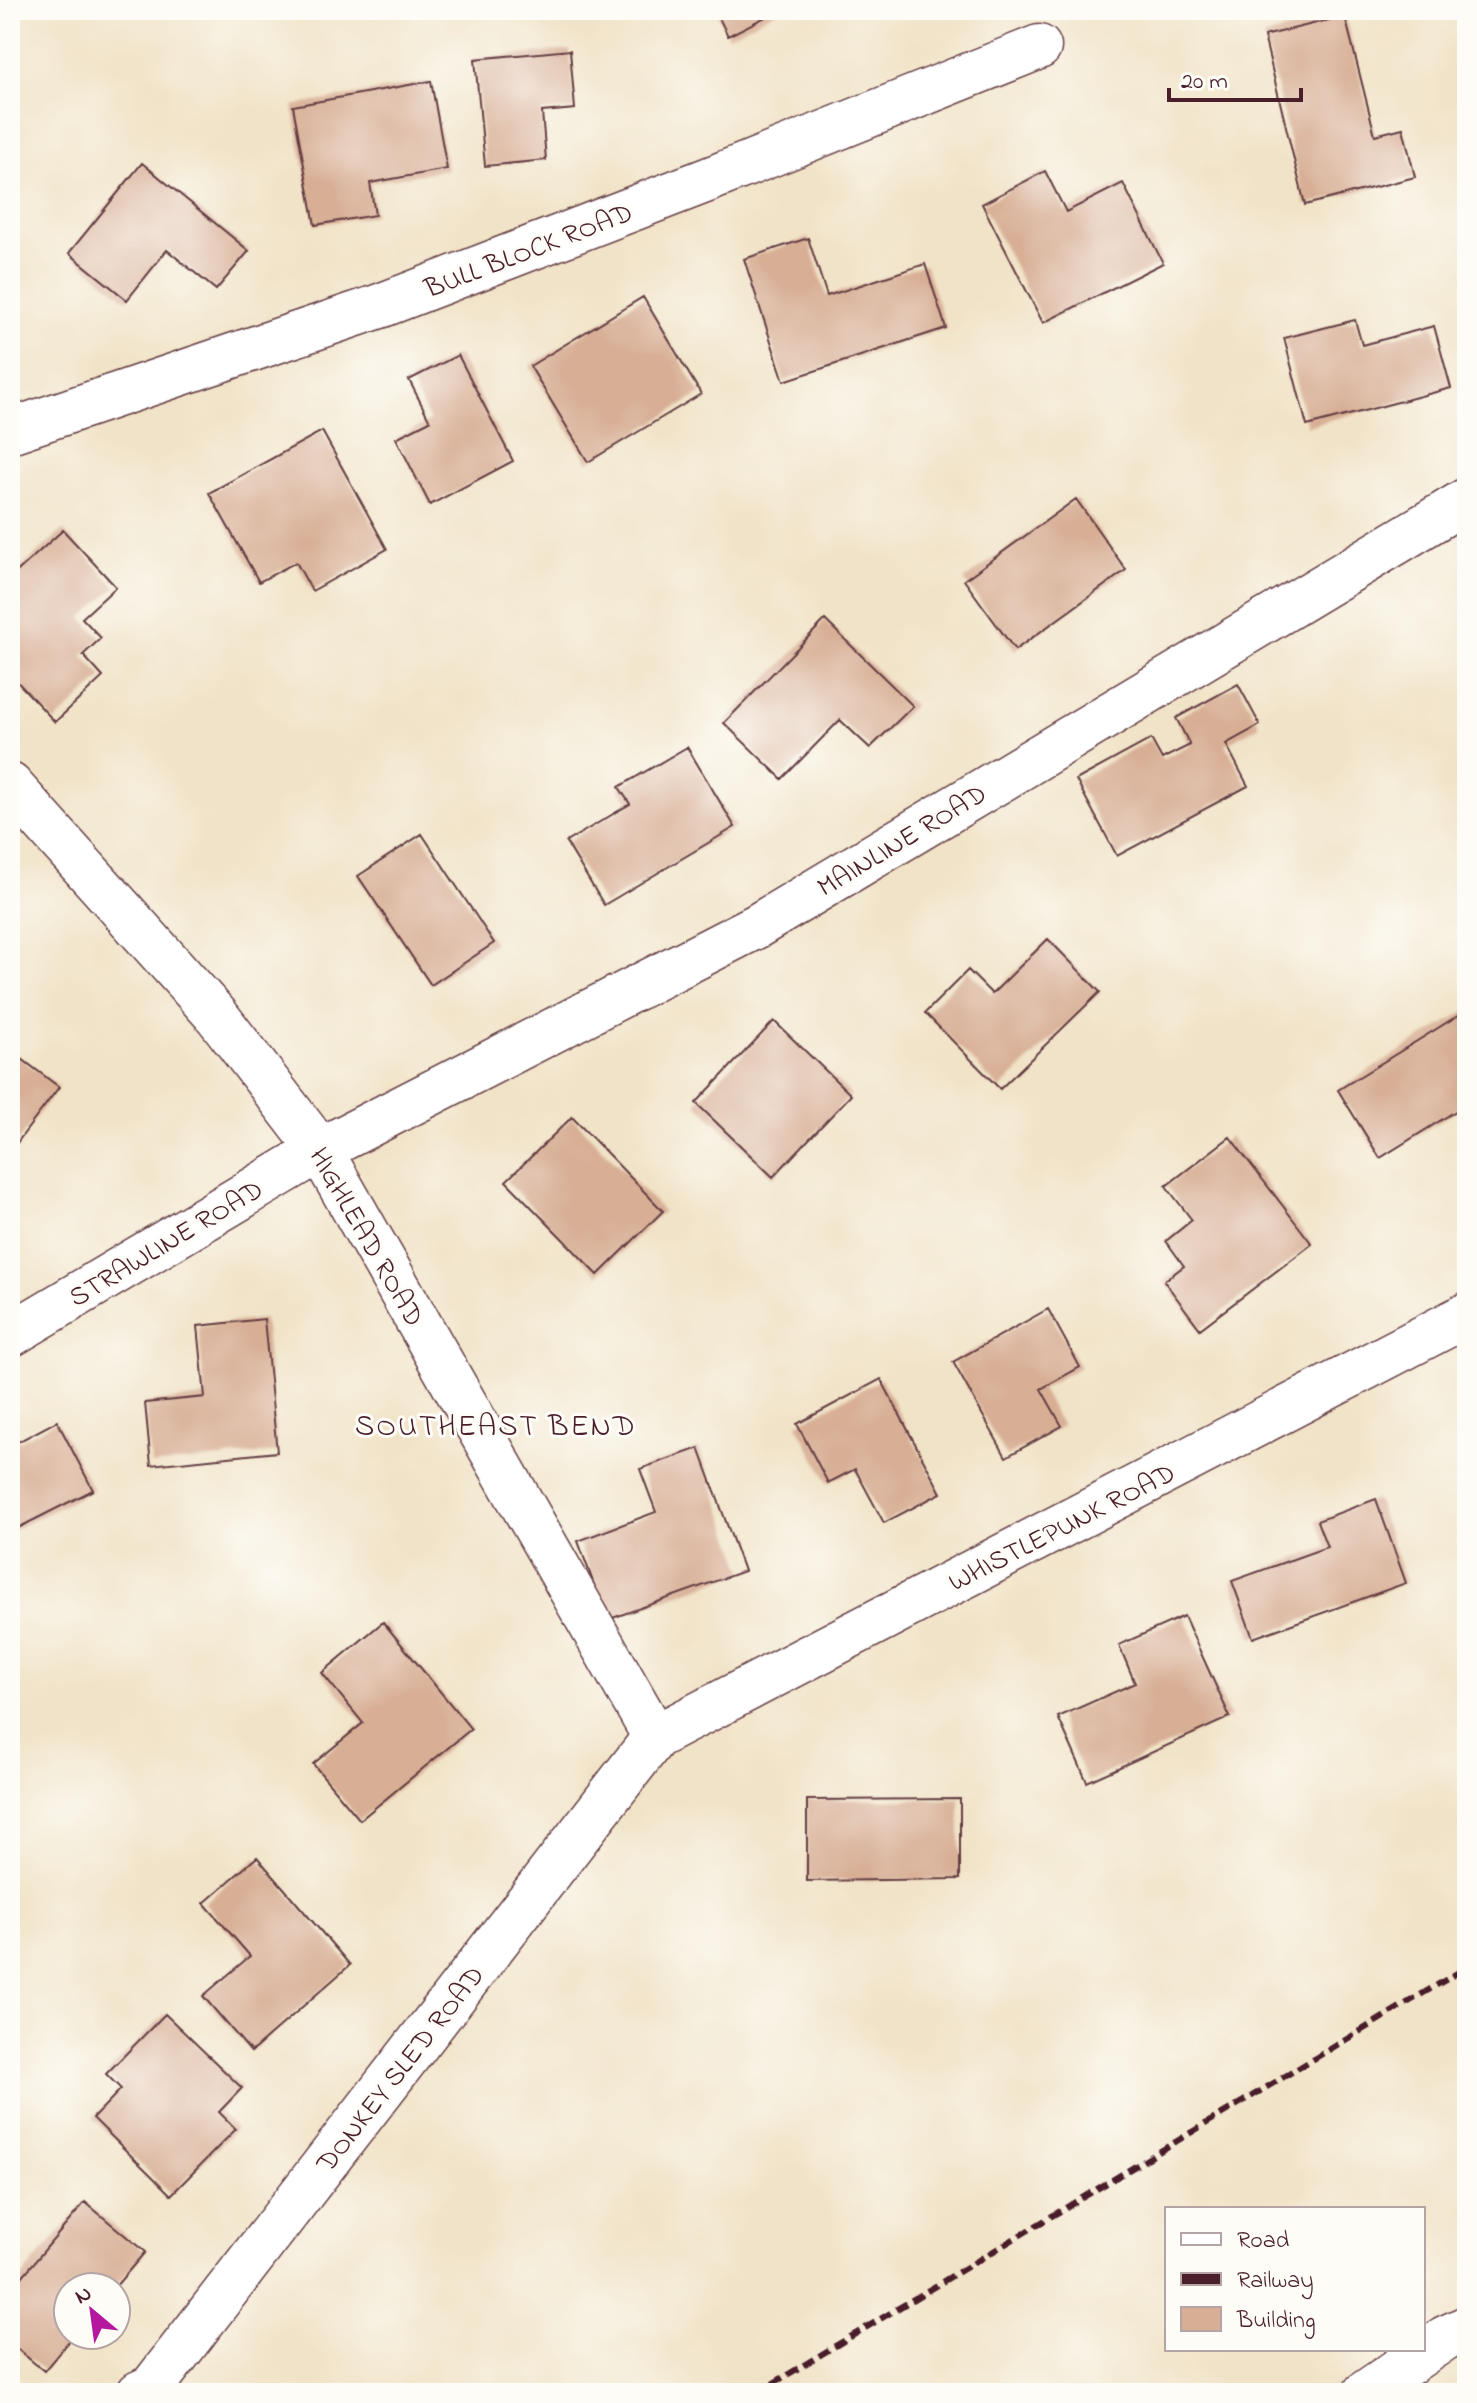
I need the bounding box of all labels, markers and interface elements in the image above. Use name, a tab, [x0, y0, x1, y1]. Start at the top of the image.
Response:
scale bar	[1169, 52, 1301, 102]
text: 20 m	[1181, 65, 1228, 100]
street label: BULL BLOCK ROAD	[418, 194, 639, 311]
street label: MAINLINE ROAD	[810, 775, 995, 909]
street label: HIGHLEAD ROAD	[297, 1141, 433, 1335]
street label: STRAWLINE ROAD	[62, 1171, 272, 1319]
district label: SOUTHEAST BEND	[355, 1406, 637, 1450]
street label: WHISTLEPUNK ROAD	[942, 1454, 1183, 1604]
street label: DONKEY SLED ROAD	[307, 1958, 496, 2183]
legend	[1165, 2207, 1425, 2351]
text: Road	[1237, 2224, 1290, 2259]
text: Railway	[1237, 2264, 1314, 2300]
north arrow	[52, 2271, 132, 2351]
text: N	[70, 2279, 98, 2314]
text: Building	[1236, 2304, 1316, 2339]

